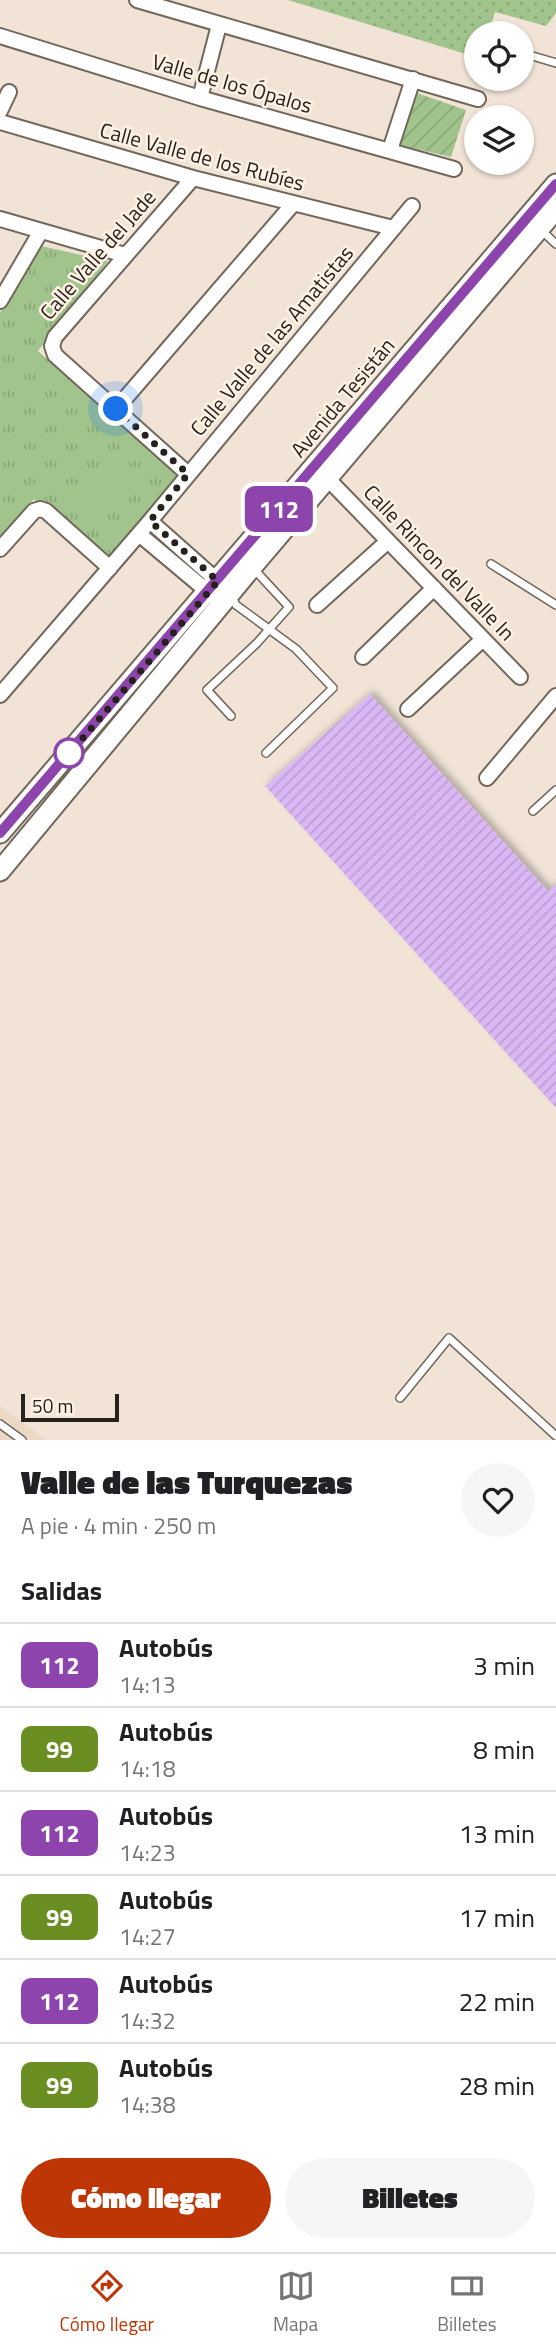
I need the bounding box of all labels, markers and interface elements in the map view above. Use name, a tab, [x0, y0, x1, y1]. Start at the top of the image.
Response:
map controls	[464, 21, 534, 175]
button: locate	[464, 21, 534, 91]
street label: Valle de los Ópalos	[149, 45, 316, 121]
button: layers	[464, 105, 534, 175]
street label: Calle Valle de los Rubíes	[96, 113, 308, 199]
street label: Calle Valle del Jade	[32, 182, 163, 327]
street label: Calle Valle de las Amatistas	[182, 238, 361, 443]
street label: Avenida Tesistán	[282, 330, 402, 464]
your location	[98, 391, 133, 426]
street label: Calle Rincon del Valle In	[357, 477, 523, 648]
line badge: 112	[239, 486, 319, 532]
text: 112	[259, 491, 299, 527]
unlabelled marker	[54, 738, 84, 768]
scale bar	[21, 1391, 119, 1423]
text: 50 m	[32, 1391, 73, 1420]
text: Valle de las Turquezas	[21, 1457, 352, 1507]
button: heart	[461, 1463, 535, 1537]
text: A pie · 4 min · 250 m	[21, 1508, 216, 1543]
text: Salidas	[21, 1571, 102, 1610]
text: Autobús	[119, 1628, 213, 1667]
text: 3 min	[473, 1646, 535, 1685]
text: 112	[39, 1647, 80, 1683]
text: 14:13	[119, 1667, 176, 1702]
text: Autobús	[119, 1712, 213, 1751]
text: 8 min	[473, 1730, 535, 1769]
text: 99	[46, 1731, 73, 1767]
text: 14:18	[119, 1751, 176, 1786]
text: Autobús	[119, 1796, 213, 1835]
text: 13 min	[459, 1814, 535, 1853]
text: 112	[39, 1815, 80, 1851]
text: 14:23	[119, 1835, 176, 1870]
text: Autobús	[119, 1880, 213, 1919]
text: 17 min	[459, 1898, 535, 1937]
text: 99	[46, 1899, 73, 1935]
text: 14:27	[119, 1919, 176, 1954]
text: Autobús	[119, 1964, 213, 2003]
text: 22 min	[459, 1982, 535, 2021]
text: 112	[39, 1983, 80, 2019]
text: 14:32	[119, 2003, 176, 2038]
text: Autobús	[119, 2048, 213, 2087]
text: 28 min	[459, 2066, 535, 2105]
text: 99	[46, 2067, 73, 2103]
text: 14:38	[119, 2087, 176, 2122]
button: Cómo llegar	[21, 2158, 271, 2238]
button: Billetes	[285, 2158, 535, 2238]
tab: Cómo llegar	[60, 2267, 154, 2338]
tab: Mapa	[273, 2267, 318, 2338]
tab: Billetes	[437, 2267, 496, 2338]

